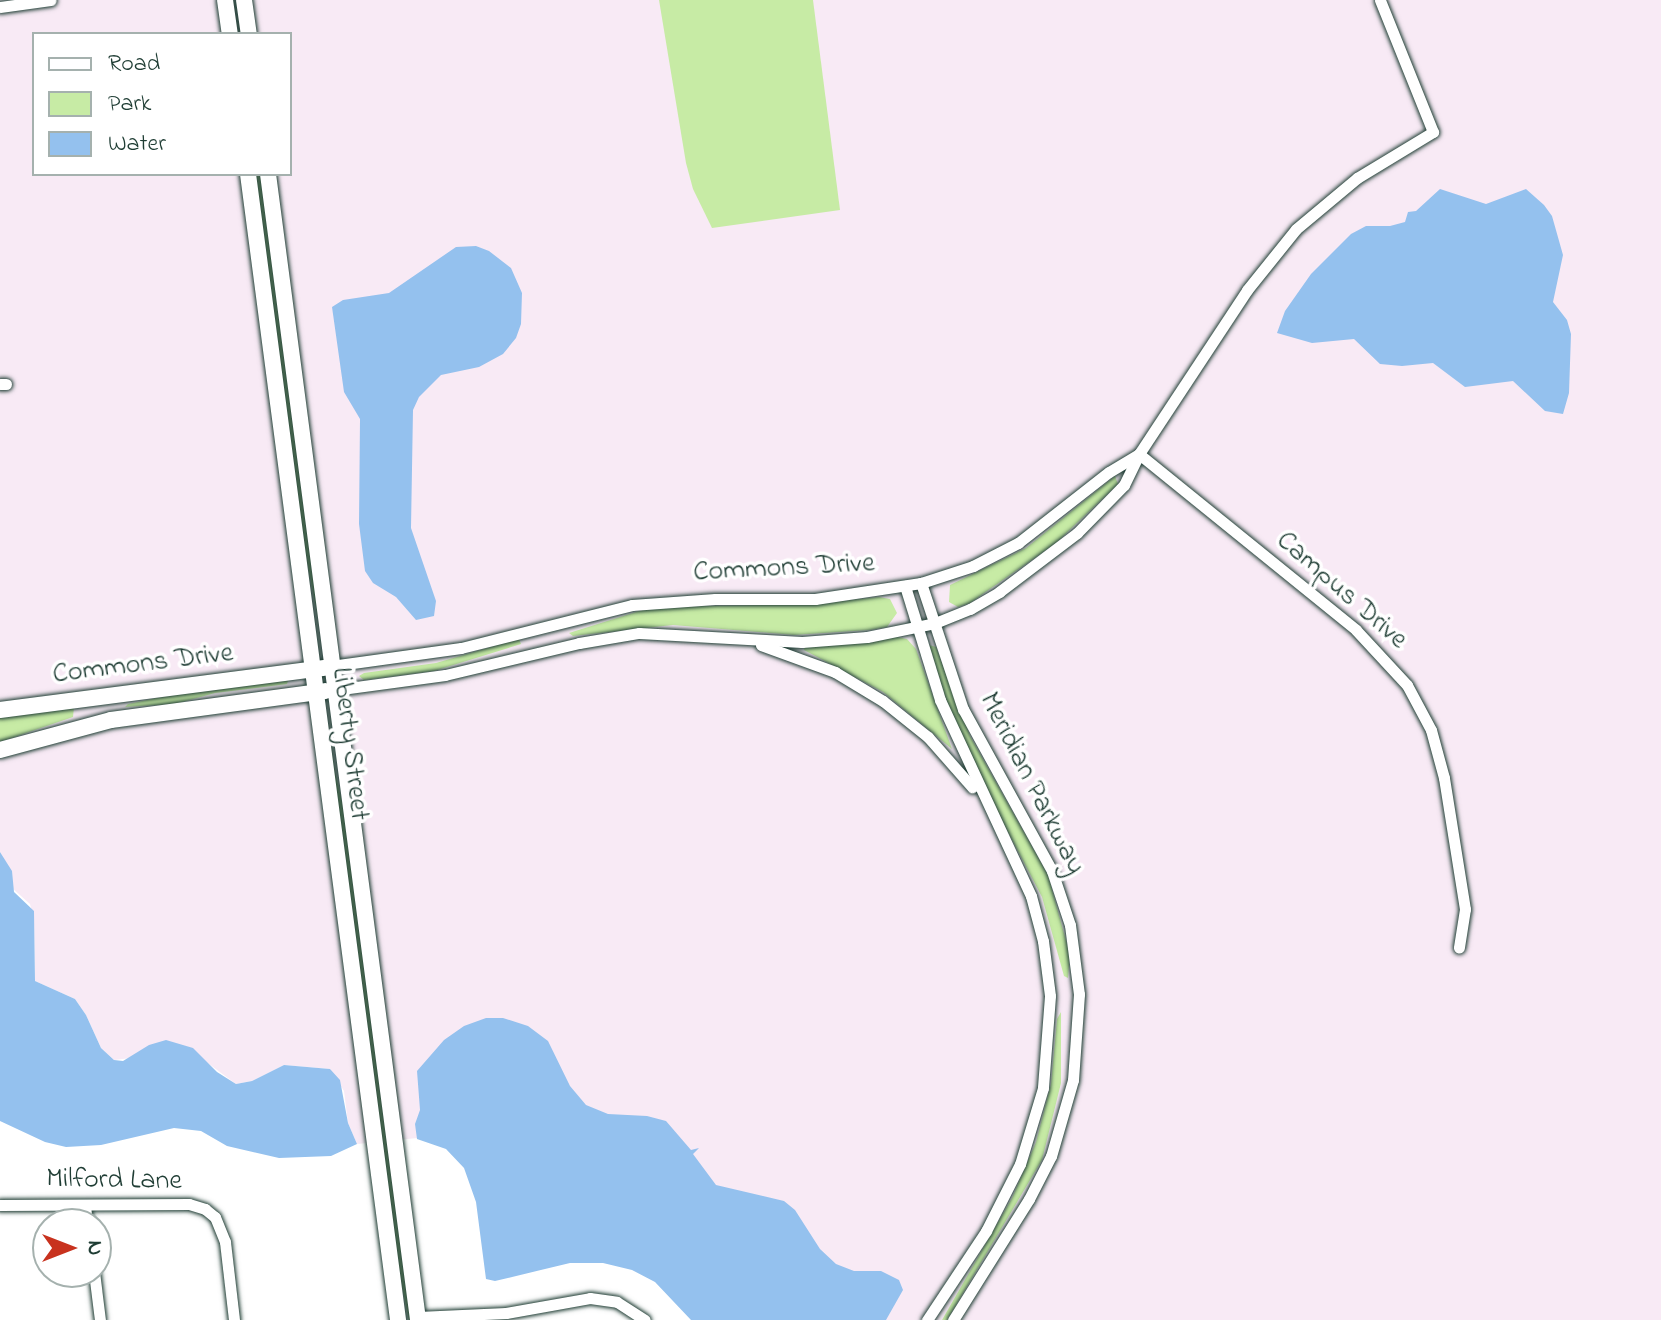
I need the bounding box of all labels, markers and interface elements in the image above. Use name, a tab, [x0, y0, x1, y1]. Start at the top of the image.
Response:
legend	[32, 32, 292, 176]
text: Road	[108, 47, 160, 82]
text: Park	[108, 87, 151, 122]
text: Water	[108, 127, 166, 162]
street label: Campus Drive	[1268, 525, 1414, 657]
street label: Commons Drive	[693, 547, 875, 591]
street label: Commons Drive	[51, 637, 235, 693]
street label: Liberty Street	[323, 666, 375, 822]
street label: Meridian Parkway	[971, 687, 1091, 881]
street label: Milford Lane	[46, 1163, 182, 1199]
north arrow	[32, 1208, 112, 1288]
text: N	[78, 1241, 110, 1255]

